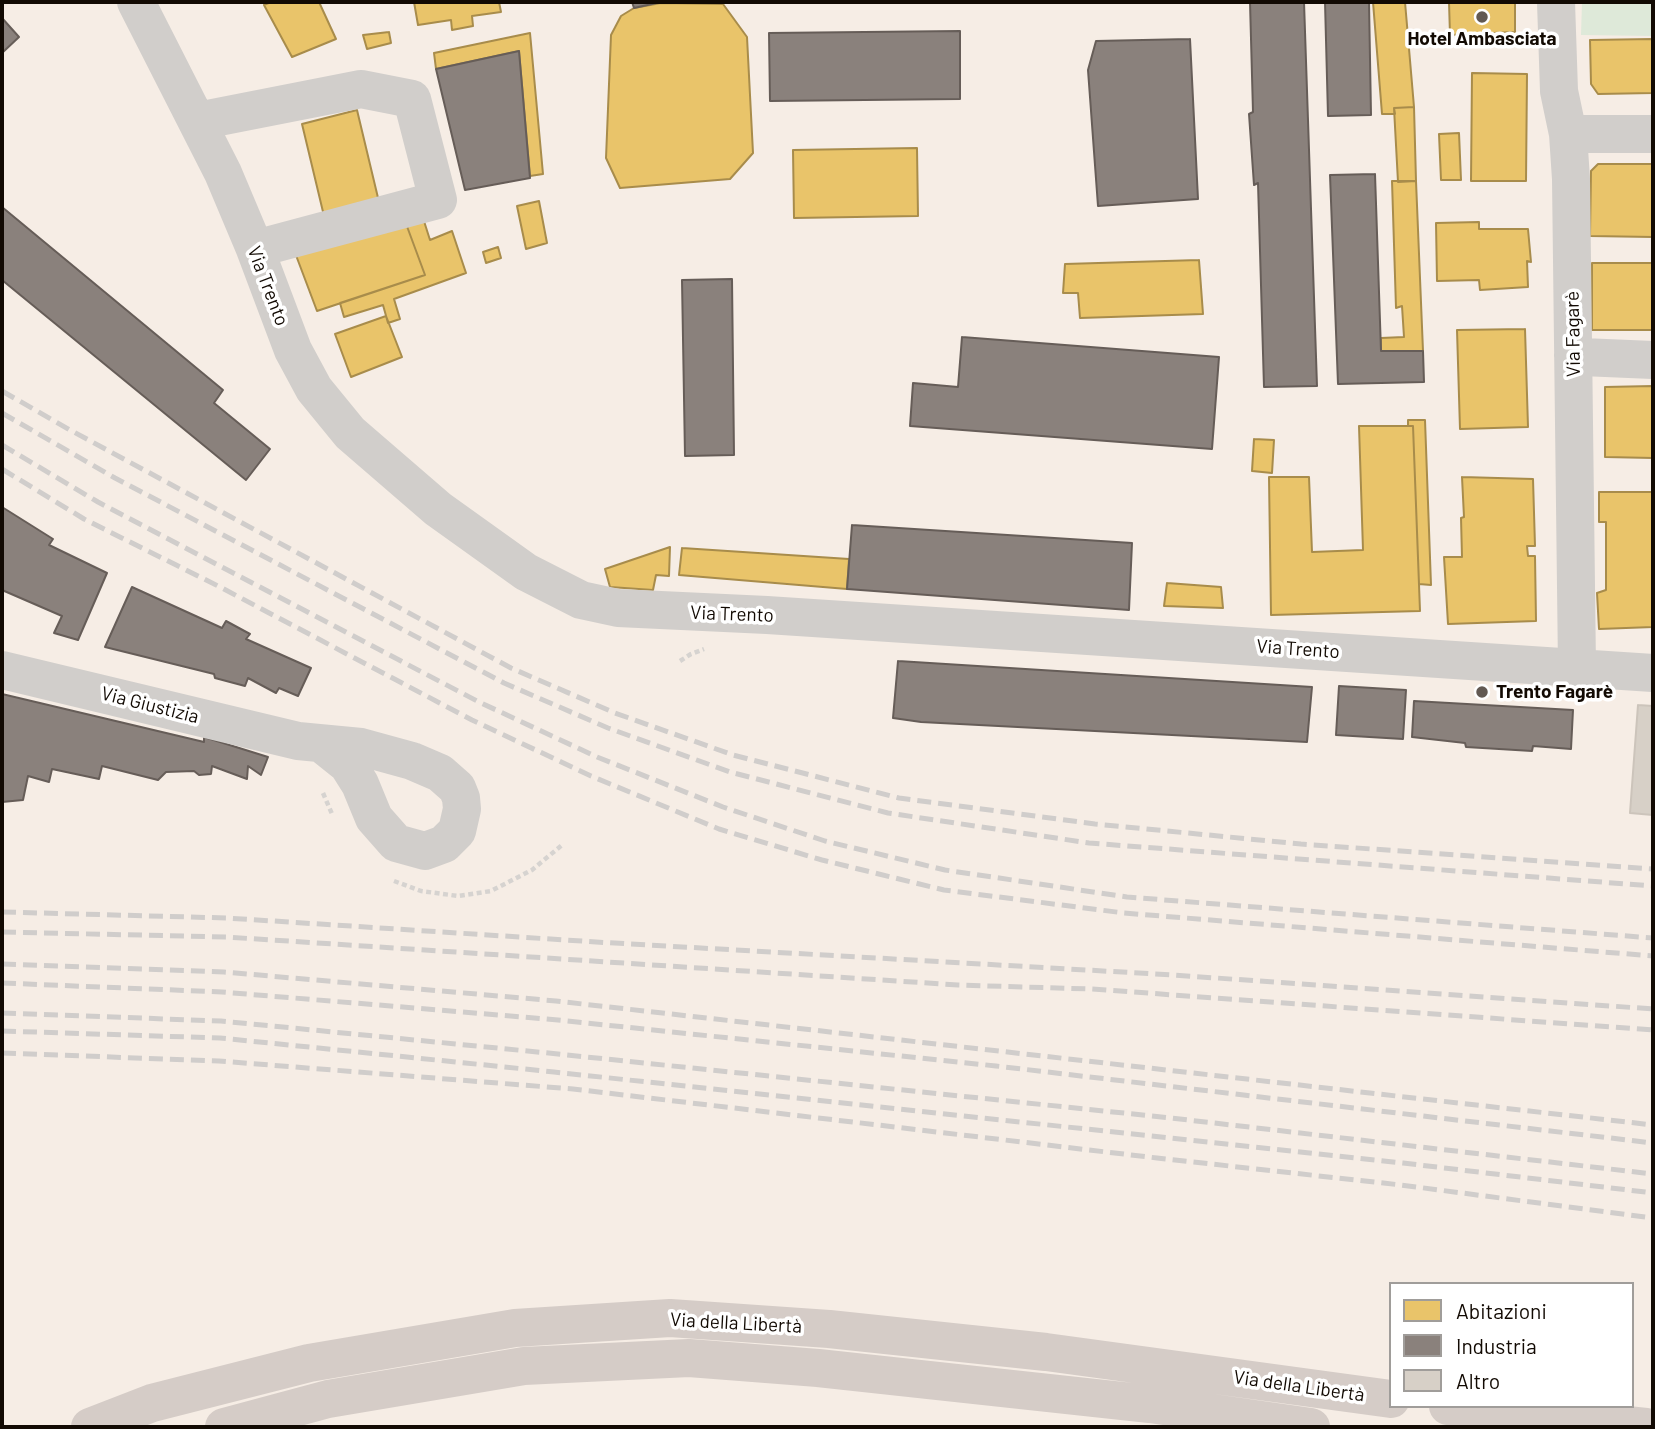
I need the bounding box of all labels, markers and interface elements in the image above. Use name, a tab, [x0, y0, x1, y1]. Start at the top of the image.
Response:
marker: Hotel Ambasciata	[1474, 9, 1490, 25]
place label: Hotel Ambasciata	[1407, 28, 1557, 50]
street label: Via Trento	[242, 243, 294, 329]
street label: Via Fagarè	[1561, 291, 1585, 377]
street label: Via Trento	[690, 601, 774, 627]
street label: Via Trento	[1256, 635, 1340, 663]
place label: Trento Fagarè	[1496, 681, 1613, 703]
street label: Via Giustizia	[99, 682, 201, 728]
marker: Trento Fagarè	[1474, 684, 1490, 700]
legend	[1389, 1282, 1634, 1408]
text: Abitazioni	[1456, 1298, 1547, 1323]
street label: Via della Libertà	[669, 1308, 803, 1338]
text: Industria	[1456, 1333, 1537, 1358]
street label: Via della Libertà	[1232, 1366, 1366, 1406]
text: Altro	[1456, 1368, 1500, 1393]

